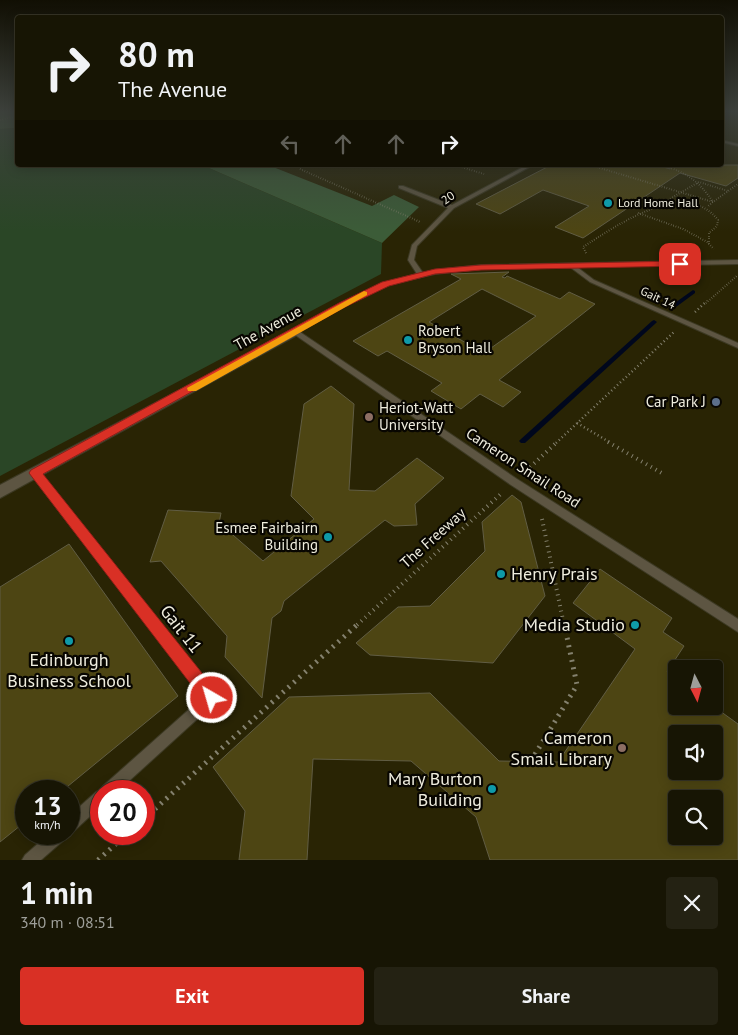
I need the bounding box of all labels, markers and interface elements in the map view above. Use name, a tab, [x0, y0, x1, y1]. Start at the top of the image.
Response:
text: 80 m	[118, 31, 195, 77]
icon: right	[35, 35, 100, 100]
text: The Avenue	[118, 75, 227, 103]
icon: left	[276, 130, 304, 158]
icon: ahead	[329, 130, 357, 158]
icon: ahead	[382, 130, 410, 158]
icon: right	[435, 130, 463, 158]
street label: 20	[438, 187, 458, 207]
place label: Lord Home Hall	[618, 195, 699, 210]
marker: Lord Home Hall	[602, 197, 614, 209]
pin	[659, 243, 701, 285]
icon: arrive	[666, 250, 694, 278]
street label: Gait 14	[638, 283, 678, 312]
street label: The Avenue	[231, 301, 305, 354]
place label: Robert Bryson Hall	[418, 321, 492, 357]
marker: Robert Bryson Hall	[402, 334, 414, 346]
place label: Car Park J	[646, 392, 706, 411]
marker: Car Park J	[710, 396, 722, 408]
place label: Heriot-Watt University	[379, 398, 453, 434]
marker: Heriot-Watt University	[363, 411, 375, 423]
street label: Cameron Smail Road	[462, 423, 584, 512]
street label: The Freeway	[396, 503, 469, 572]
place label: Esmee Fairbairn Building	[215, 518, 318, 554]
marker: Esmee Fairbairn Building	[322, 531, 334, 543]
place label: Henry Prais	[511, 562, 598, 585]
marker: Henry Prais	[495, 568, 507, 580]
street label: Gait 11	[155, 600, 207, 658]
place label: Media Studio	[524, 613, 625, 636]
marker: Media Studio	[629, 619, 641, 631]
marker: Edinburgh Business School	[63, 635, 75, 647]
place label: Edinburgh Business School	[7, 648, 132, 692]
north arrow	[668, 660, 722, 715]
map controls	[668, 660, 723, 845]
position arrow	[185, 671, 237, 723]
button: sound	[668, 725, 723, 780]
place label: Cameron Smail Library	[511, 726, 613, 770]
marker: Cameron Smail Library	[616, 742, 628, 754]
place label: Mary Burton Building	[388, 767, 482, 811]
speed limit sign: 20	[90, 780, 155, 845]
marker: Mary Burton Building	[486, 783, 498, 795]
text: 13	[33, 790, 62, 822]
button: search	[668, 790, 723, 845]
text: km/h	[34, 817, 61, 832]
text: 1 min	[20, 873, 93, 912]
button: close	[666, 877, 718, 929]
text: 340 m · 08:51	[20, 912, 115, 932]
button: Exit	[20, 967, 364, 1025]
button: Share	[374, 967, 718, 1025]

